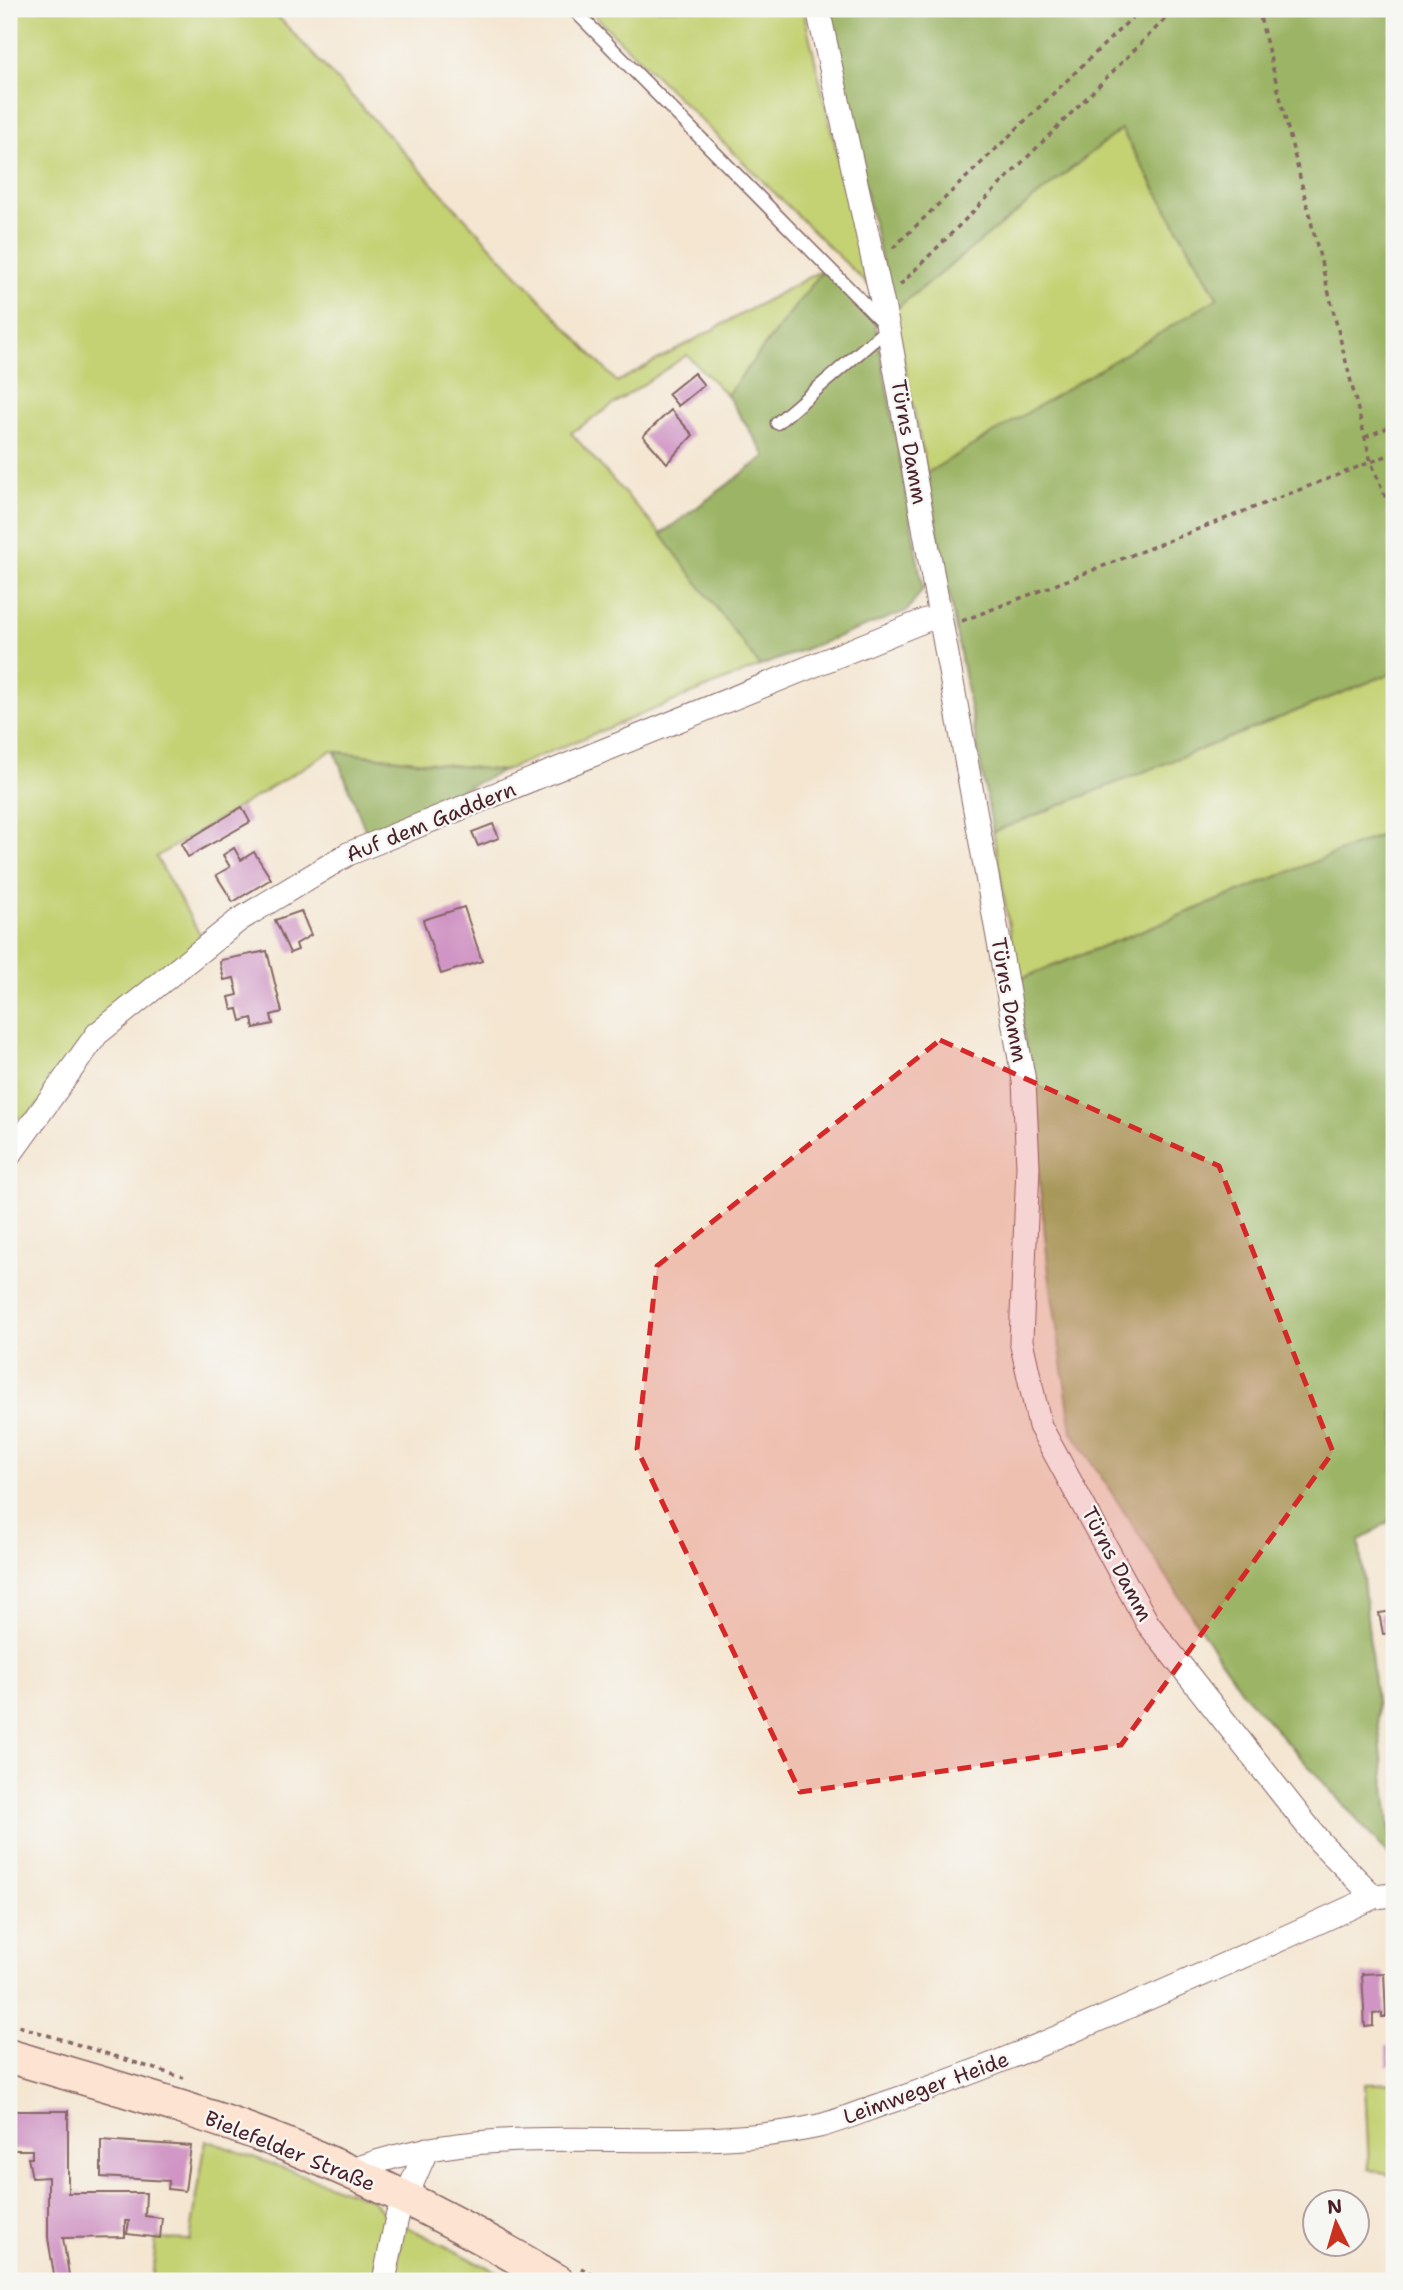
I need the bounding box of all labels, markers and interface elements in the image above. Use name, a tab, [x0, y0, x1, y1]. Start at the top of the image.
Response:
street label: Türns Damm	[884, 377, 934, 507]
street label: Auf dem Gaddern	[342, 775, 520, 869]
street label: Türns Damm	[984, 935, 1034, 1065]
street label: Türns Damm	[1075, 1502, 1159, 1626]
street label: Leimweger Heide	[839, 2045, 1013, 2131]
street label: Bielefelder Straße	[201, 2104, 379, 2198]
north arrow	[1302, 2188, 1372, 2258]
text: N	[1326, 2193, 1343, 2220]

